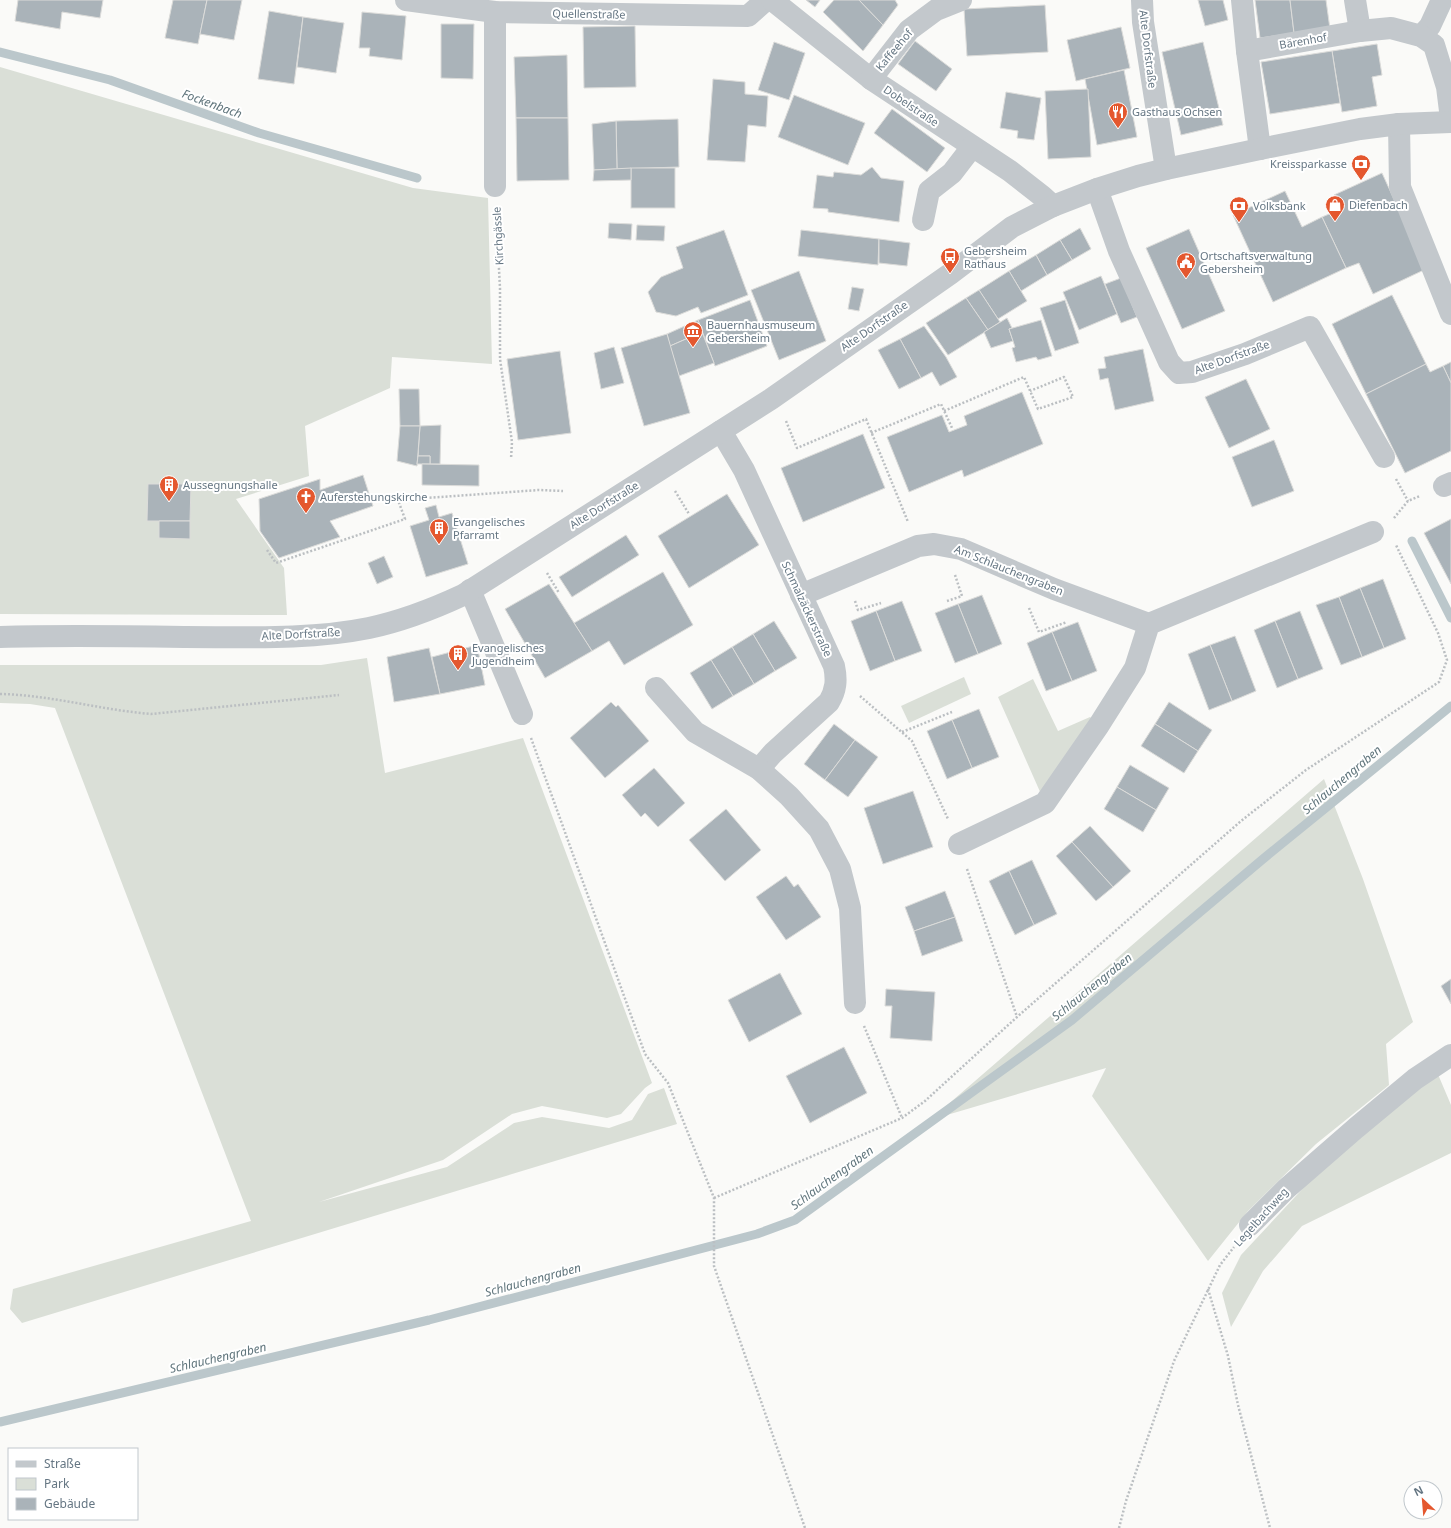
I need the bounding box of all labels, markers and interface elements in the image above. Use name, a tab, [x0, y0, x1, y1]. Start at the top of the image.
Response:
street label: Quellenstraße	[552, 5, 626, 22]
street label: Alte Dorfstraße	[1136, 9, 1161, 89]
street label: Kaffeehof	[872, 25, 916, 74]
street label: Bärenhof	[1278, 29, 1329, 52]
street label: Dobelstraße	[881, 82, 942, 130]
water label: Fockenbach	[180, 85, 245, 122]
restaurant icon: Gasthaus Ochsen	[1107, 101, 1129, 129]
place label: Gasthaus Ochsen	[1132, 104, 1222, 119]
bank icon: Kreissparkasse	[1350, 153, 1372, 181]
place label: Kreissparkasse	[1270, 156, 1347, 171]
shop icon: Diefenbach	[1324, 194, 1346, 222]
bank icon: Volksbank	[1228, 195, 1250, 223]
place label: Diefenbach	[1349, 197, 1408, 212]
place label: Volksbank	[1253, 198, 1306, 213]
street label: Kirchgässle	[488, 206, 507, 266]
place label: Gebersheim Rathaus	[964, 243, 1027, 271]
bus stop icon: Gebersheim Rathaus	[939, 246, 961, 274]
place label: Ortschaftsverwaltung Gebersheim	[1200, 248, 1312, 276]
public building icon: Ortschaftsverwaltung Gebersheim	[1175, 251, 1197, 279]
street label: Alte Dorfstraße	[837, 297, 910, 354]
place label: Bauernhausmuseum Gebersheim	[707, 317, 815, 345]
museum icon: Bauernhausmuseum Gebersheim	[682, 320, 704, 348]
street label: Alte Dorfstraße	[1192, 336, 1271, 377]
building icon: Aussegnungshalle	[158, 474, 180, 502]
place label: Aussegnungshalle	[183, 477, 278, 492]
street label: Alte Dorfstraße	[566, 477, 641, 532]
church icon: Auferstehungskirche	[295, 486, 317, 514]
place label: Auferstehungskirche	[320, 489, 428, 504]
place label: Evangelisches Pfarramt	[453, 514, 525, 542]
building icon: Evangelisches Pfarramt	[428, 517, 450, 545]
street label: Am Schlauchengraben	[952, 541, 1066, 598]
street label: Schmalzäckerstraße	[779, 559, 836, 659]
street label: Alte Dorfstraße	[261, 624, 341, 643]
place label: Evangelisches Jugendheim	[471, 640, 544, 668]
building icon: Evangelisches Jugendheim	[447, 643, 469, 671]
water label: Schlauchengraben	[1298, 741, 1385, 818]
water label: Schlauchengraben	[1048, 949, 1135, 1024]
water label: Schlauchengraben	[787, 1142, 877, 1214]
street label: Legelbachweg	[1230, 1184, 1291, 1249]
water label: Schlauchengraben	[483, 1259, 583, 1301]
water label: Schlauchengraben	[168, 1338, 268, 1377]
legend	[8, 1448, 138, 1520]
text: Straße	[44, 1455, 81, 1472]
text: Park	[44, 1475, 70, 1492]
north arrow	[1403, 1480, 1443, 1520]
text: N	[1411, 1482, 1426, 1499]
text: Gebäude	[44, 1495, 95, 1512]

